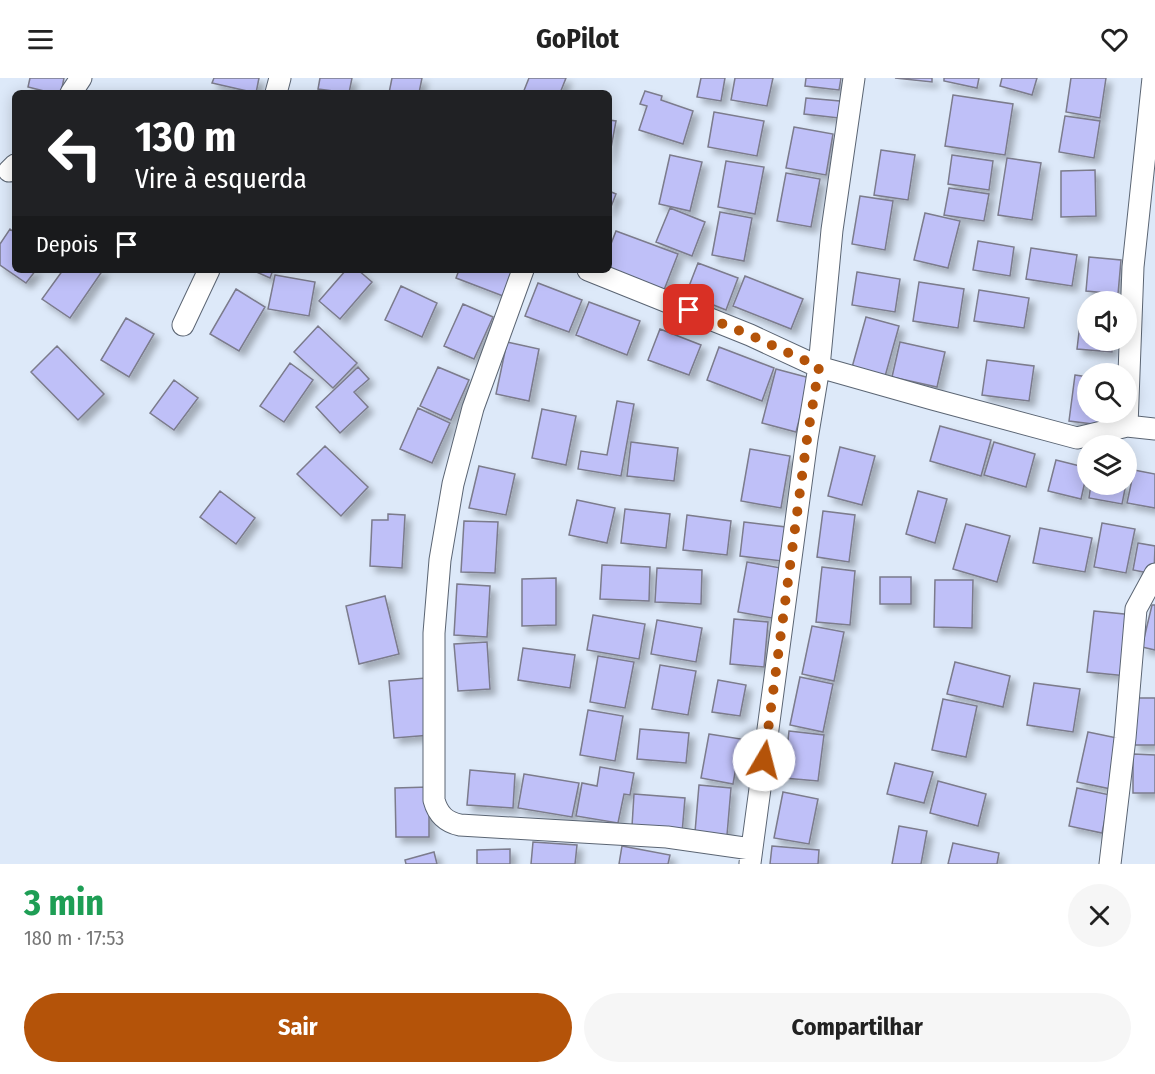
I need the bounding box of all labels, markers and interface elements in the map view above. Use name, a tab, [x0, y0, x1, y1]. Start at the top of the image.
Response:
icon: menu	[24, 23, 57, 56]
text: GoPilot	[536, 23, 619, 55]
icon: heart	[1098, 23, 1131, 56]
text: 130 m	[135, 112, 236, 162]
icon: left	[36, 114, 114, 192]
text: Vire à esquerda	[135, 163, 307, 195]
icon: arrive	[110, 228, 143, 261]
text: Depois	[36, 231, 98, 258]
pin	[663, 284, 714, 335]
map controls	[1077, 291, 1137, 495]
button: sound	[1077, 291, 1137, 351]
icon: arrive	[672, 293, 705, 326]
button: search	[1077, 363, 1137, 423]
button: layers	[1077, 435, 1137, 495]
position arrow	[732, 728, 796, 792]
text: 3 min	[24, 881, 104, 925]
button: close	[1068, 884, 1131, 947]
text: 180 m · 17:53	[24, 926, 124, 950]
button: Sair	[24, 993, 572, 1062]
button: Compartilhar	[584, 993, 1131, 1062]

